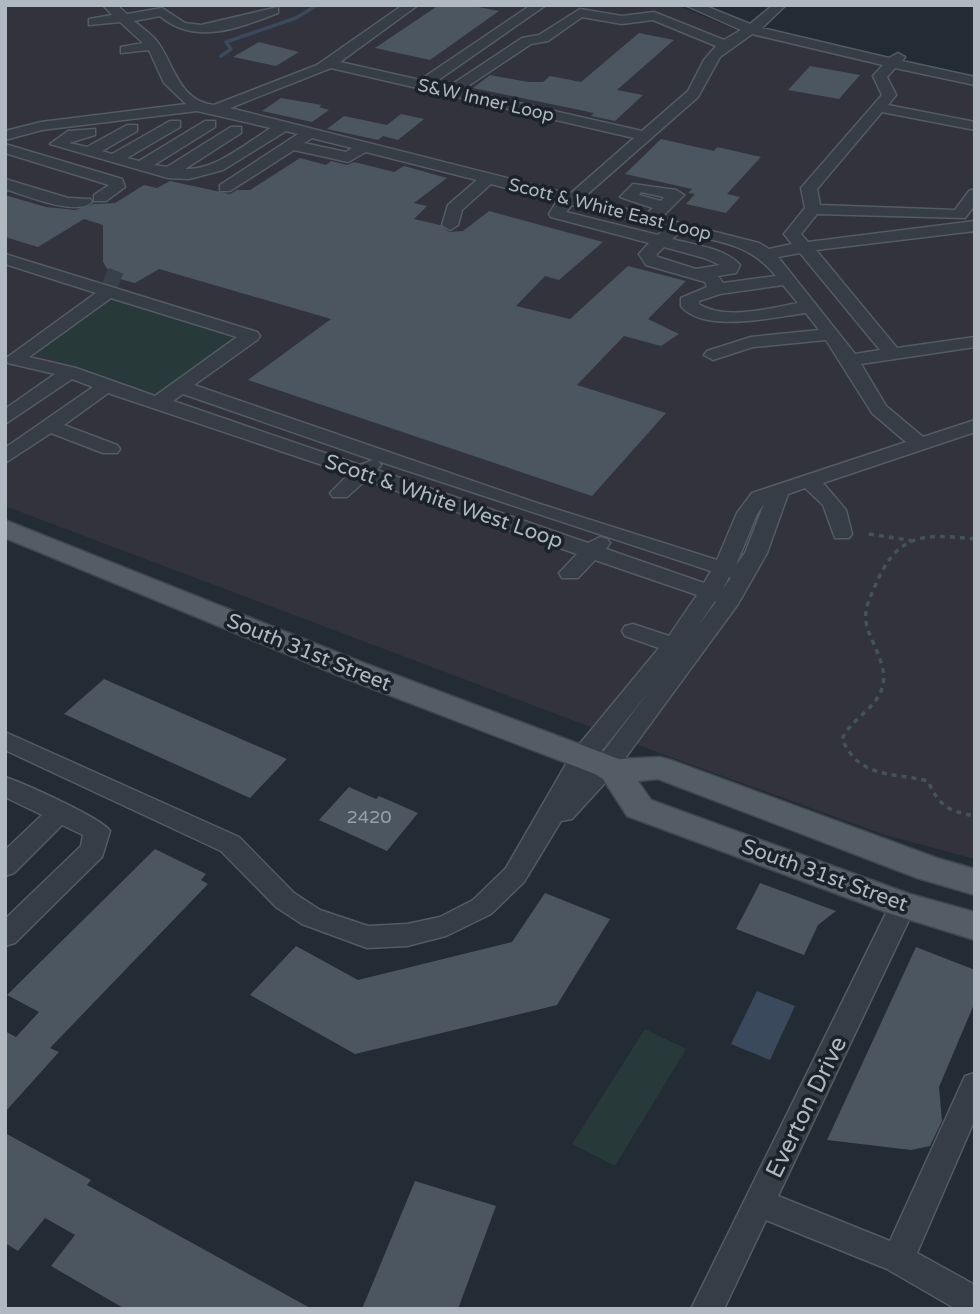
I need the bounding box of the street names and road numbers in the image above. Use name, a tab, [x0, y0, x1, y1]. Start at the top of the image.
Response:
street label: S&W Inner Loop	[416, 74, 556, 126]
street label: Scott & White East Loop	[506, 173, 714, 245]
street label: Scott & White West Loop	[322, 449, 566, 554]
street label: South 31st Street	[223, 608, 394, 697]
street label: South 31st Street	[738, 834, 911, 917]
street label: Everton Drive	[760, 1032, 853, 1183]

